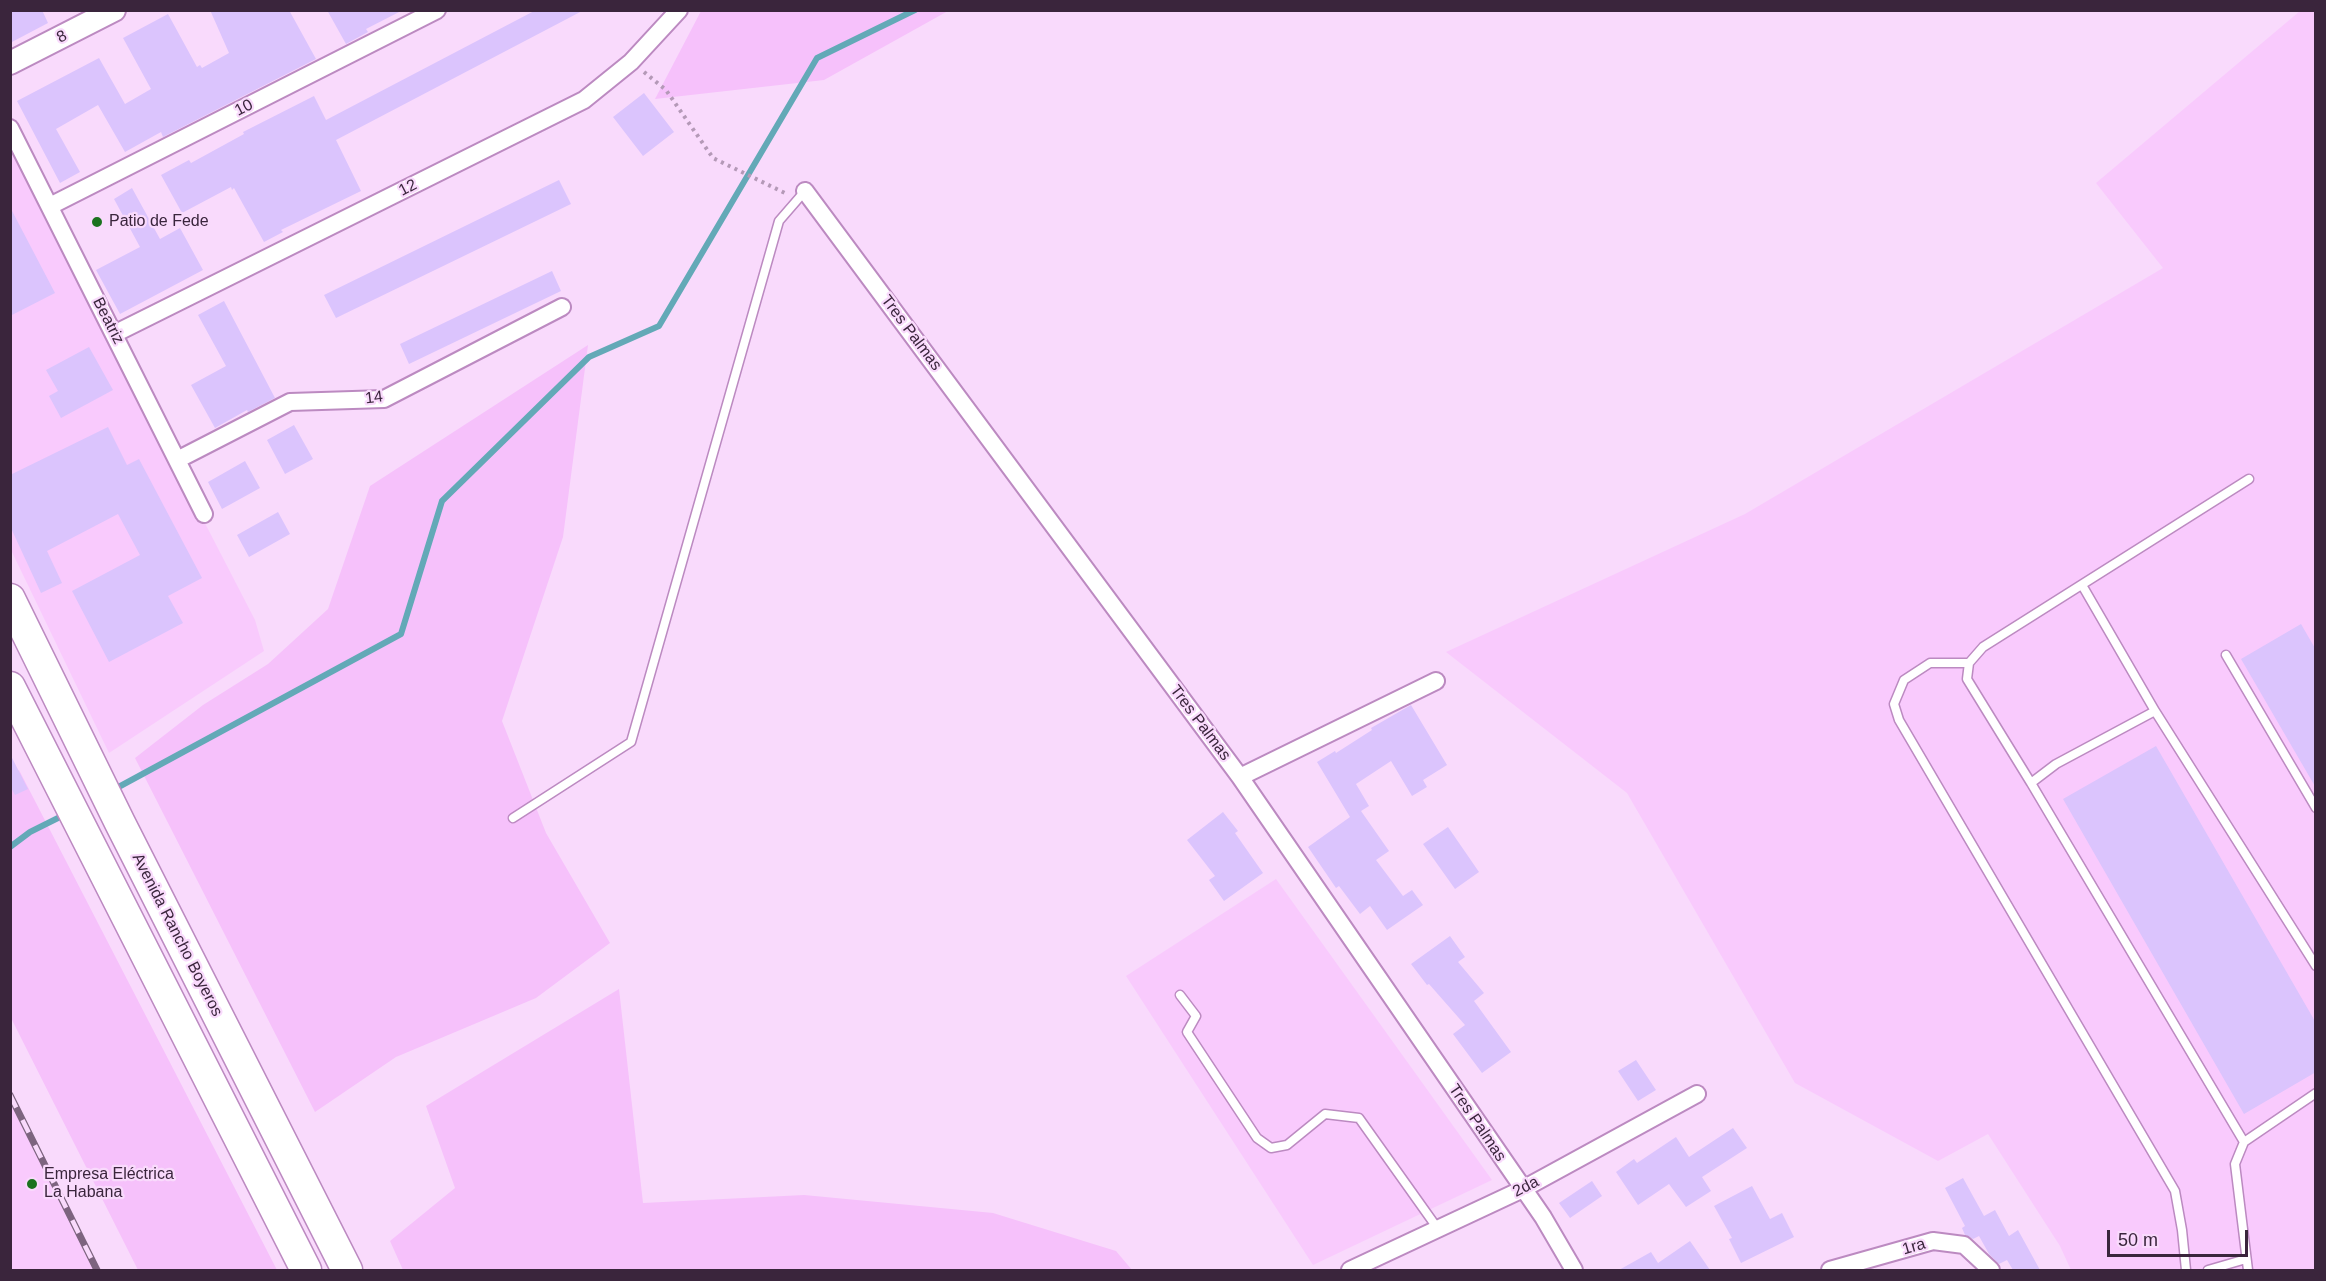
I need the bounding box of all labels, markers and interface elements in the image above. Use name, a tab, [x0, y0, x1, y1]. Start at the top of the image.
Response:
street label: 8	[54, 26, 70, 48]
street label: 10	[232, 95, 256, 121]
street label: 12	[396, 175, 420, 201]
place label: Patio de Fede	[109, 212, 209, 232]
marker: Patio de Fede	[90, 215, 104, 229]
street label: Tres Palmas	[876, 292, 946, 374]
street label: Beatriz	[88, 294, 128, 348]
street label: 14	[364, 387, 384, 409]
street label: Tres Palmas	[1165, 682, 1235, 764]
street label: Avenida Rancho Boyeros	[128, 850, 226, 1020]
street label: Tres Palmas	[1444, 1081, 1510, 1165]
place label: Empresa Eléctrica La Habana	[44, 1165, 174, 1203]
street label: 2da	[1510, 1172, 1542, 1202]
marker: Empresa Eléctrica La Habana	[25, 1177, 39, 1191]
scale bar	[2110, 1218, 2251, 1256]
text: 50 m	[2118, 1230, 2158, 1250]
street label: 1ra	[1900, 1235, 1928, 1259]

